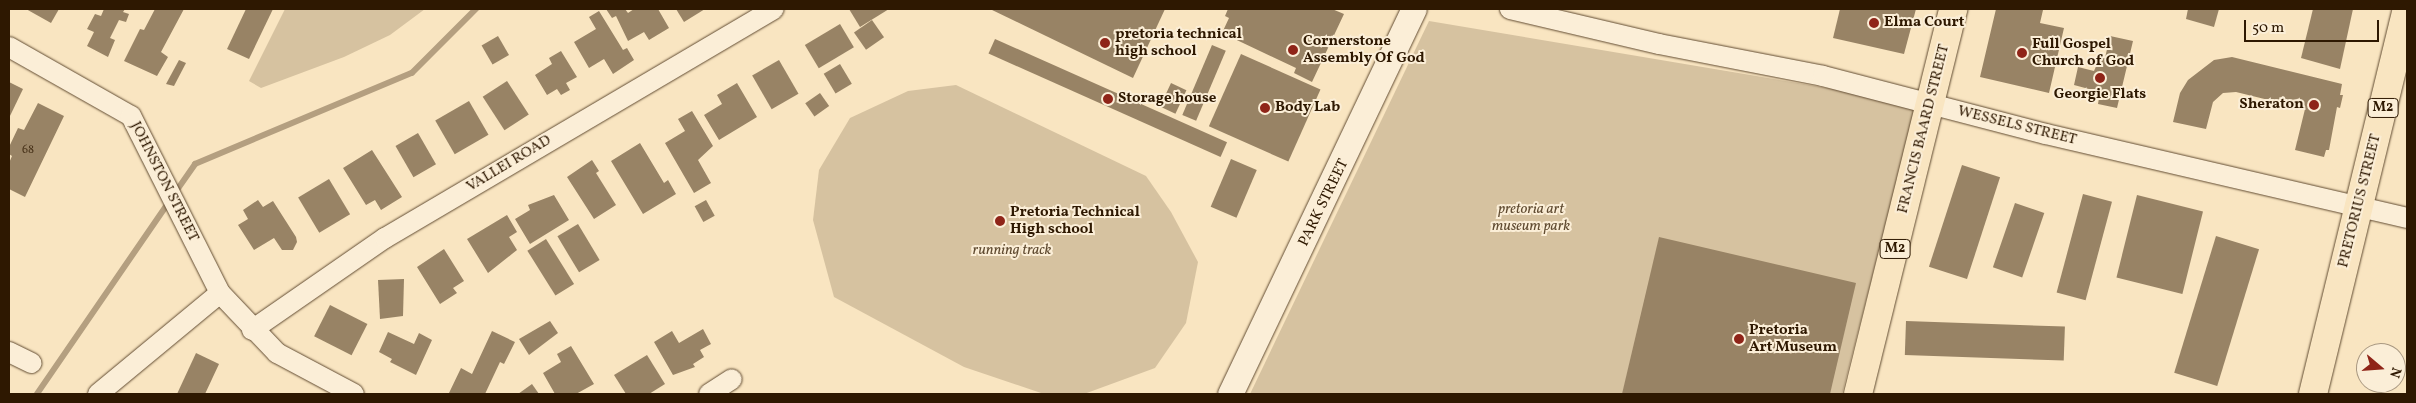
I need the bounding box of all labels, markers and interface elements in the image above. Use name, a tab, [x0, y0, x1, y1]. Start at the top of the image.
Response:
scale bar	[2246, 10, 2381, 42]
place label: Elma Court	[1884, 14, 1964, 32]
marker: Elma Court	[1868, 17, 1880, 29]
text: 50 m	[2252, 18, 2284, 39]
place label: pretoria technical high school	[1115, 25, 1242, 60]
place label: Cornerstone Assembly Of God	[1303, 32, 1424, 67]
place label: Full Gospel Church of God	[2032, 35, 2133, 70]
marker: pretoria technical high school	[1099, 37, 1111, 49]
street label: FRANCIS BAARD STREET	[1894, 43, 1954, 215]
marker: Cornerstone Assembly Of God	[1287, 44, 1299, 56]
marker: Full Gospel Church of God	[2016, 47, 2028, 59]
marker: Georgie Flats	[2094, 72, 2106, 84]
place label: Georgie Flats	[2054, 86, 2146, 104]
place label: Storage house	[1118, 90, 1217, 108]
marker: Storage house	[1102, 93, 1114, 105]
place label: Sheraton	[2239, 96, 2304, 114]
road number: M2	[2367, 96, 2399, 120]
place label: Body Lab	[1275, 99, 1340, 117]
marker: Sheraton	[2308, 99, 2320, 111]
marker: Body Lab	[1259, 102, 1271, 114]
street label: WESSELS STREET	[1956, 102, 2078, 150]
street label: JOHNSTON STREET	[126, 119, 202, 245]
street label: VALLEI ROAD	[463, 132, 555, 196]
street label: PRETORIUS STREET	[2335, 132, 2385, 270]
house number: 68	[22, 144, 34, 158]
street label: PARK STREET	[1295, 156, 1353, 250]
park label: pretoria art museum park	[1492, 200, 1570, 235]
place label: Pretoria Technical High school	[1010, 203, 1140, 238]
marker: Pretoria Technical High school	[994, 215, 1006, 227]
road number: M2	[1879, 238, 1911, 260]
park label: running track	[973, 242, 1051, 260]
place label: Pretoria Art Museum	[1749, 321, 1837, 356]
marker: Pretoria Art Museum	[1733, 333, 1745, 345]
north arrow	[2356, 343, 2406, 393]
text: N	[2384, 365, 2405, 380]

